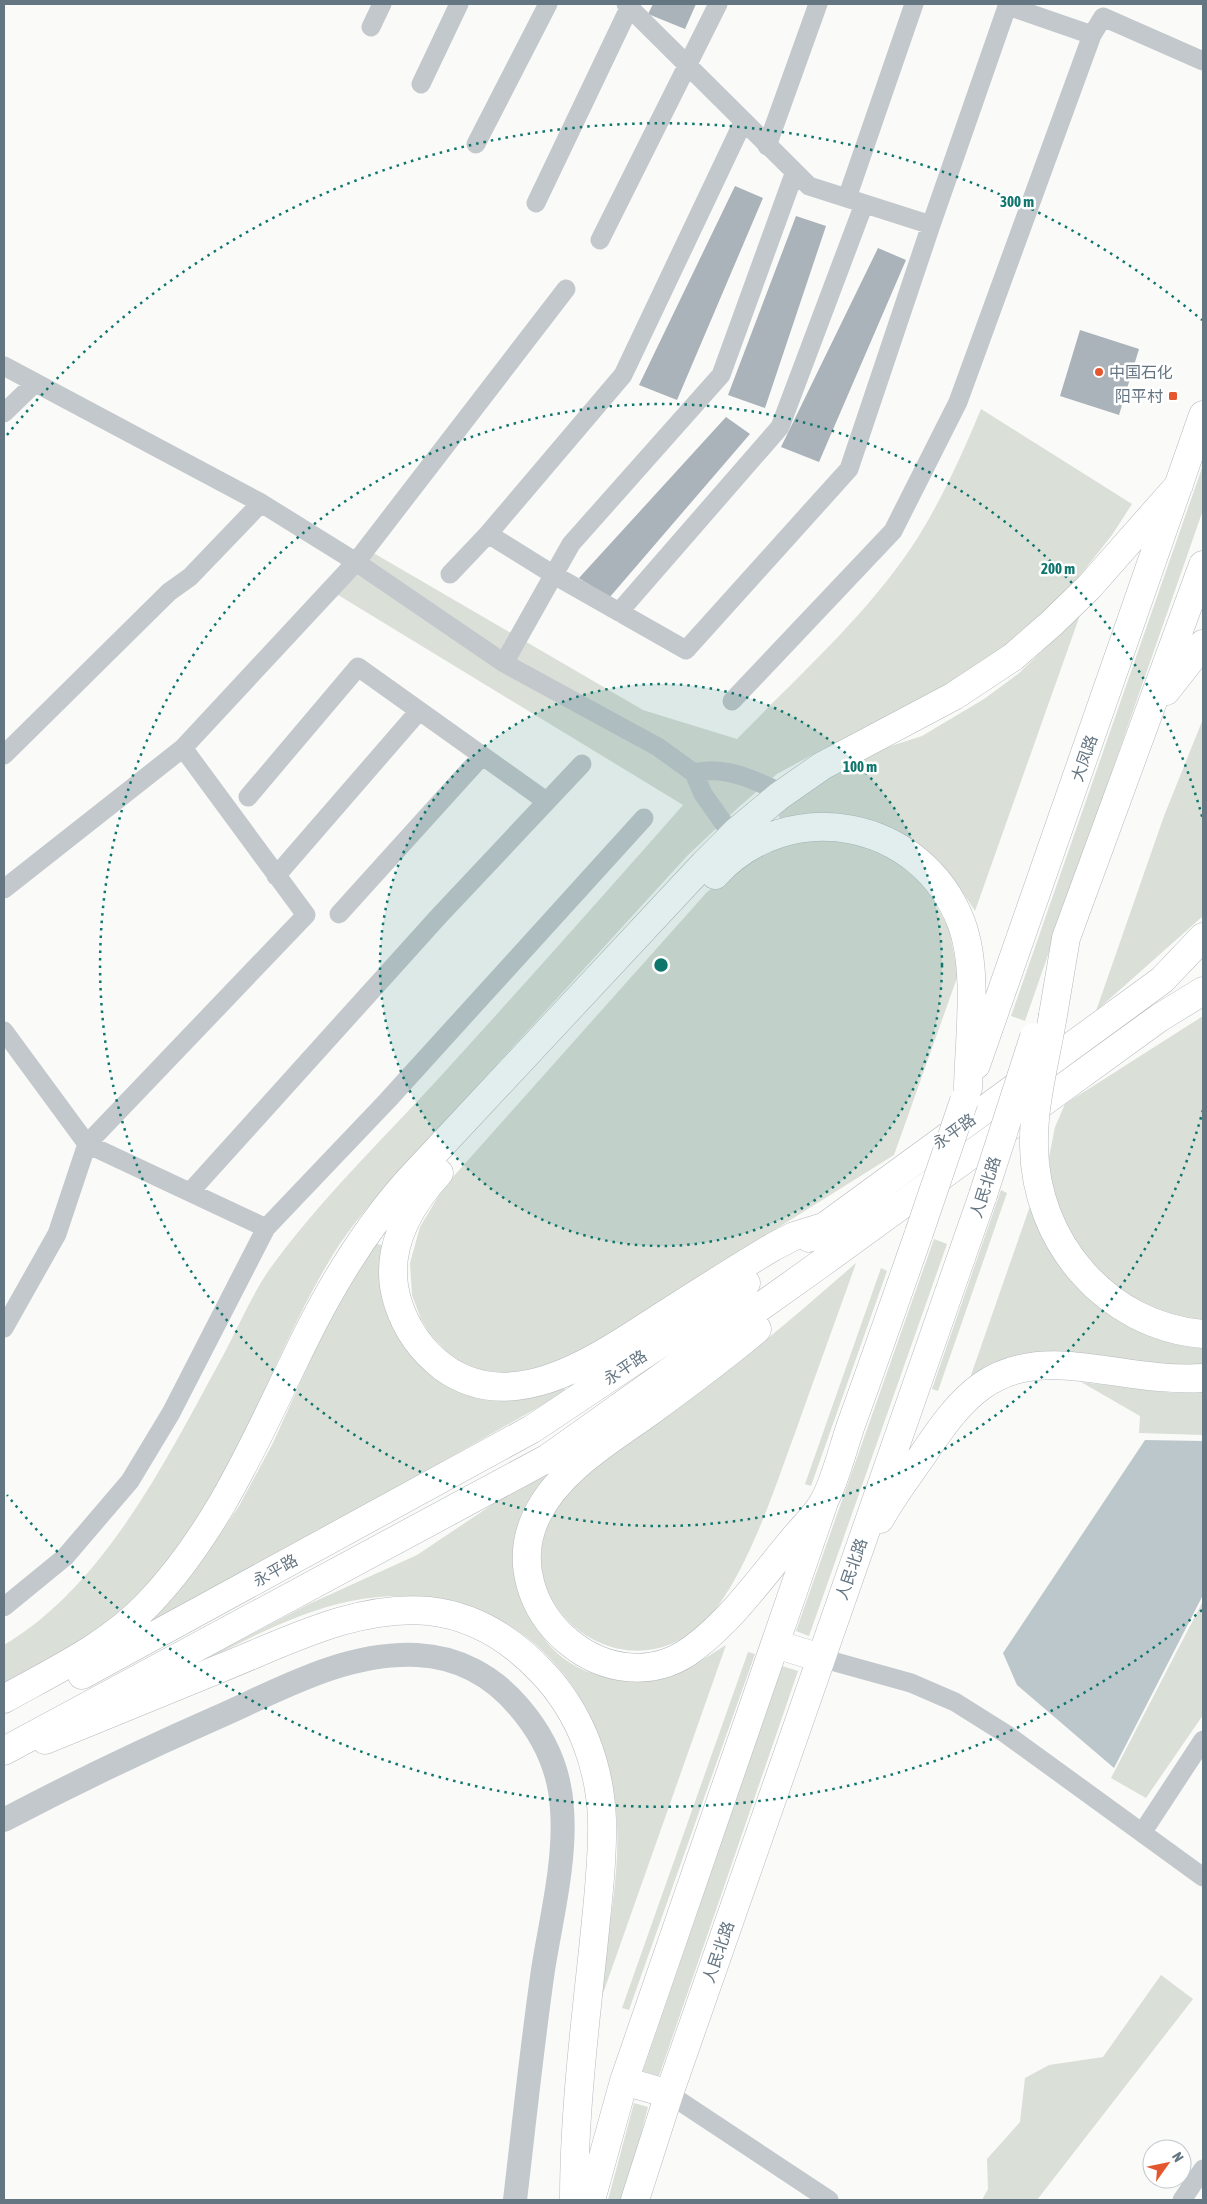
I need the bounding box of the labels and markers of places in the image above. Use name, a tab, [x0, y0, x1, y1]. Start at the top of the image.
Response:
place label: 中国石化	[1109, 363, 1173, 381]
marker: 中国石化	[1093, 366, 1105, 378]
place label: 阳平村	[1115, 387, 1163, 405]
marker: 阳平村	[1167, 390, 1179, 402]
centre of rings	[652, 956, 670, 974]

